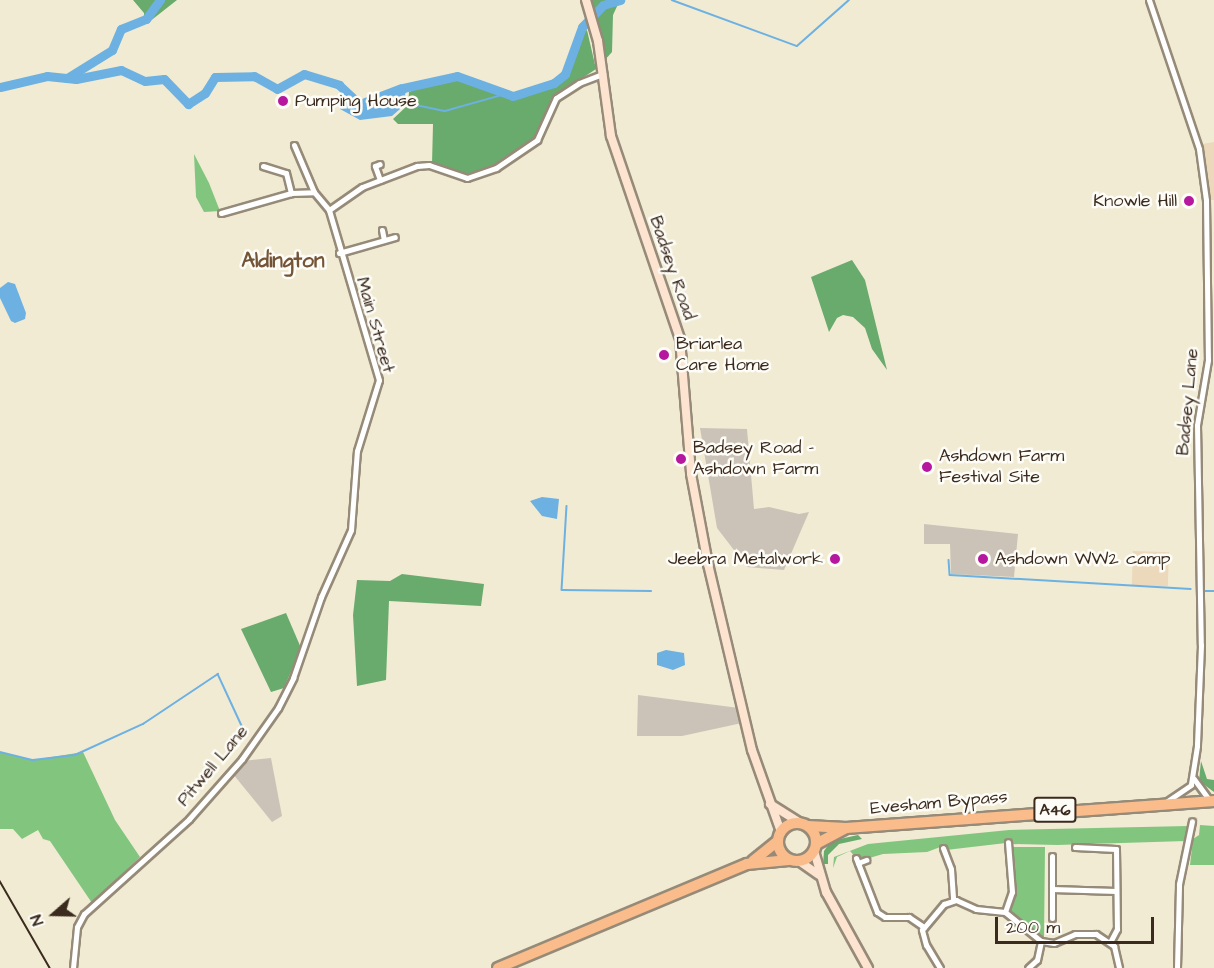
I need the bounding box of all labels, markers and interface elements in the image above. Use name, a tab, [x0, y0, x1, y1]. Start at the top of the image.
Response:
place label: Pumping House	[295, 90, 417, 112]
marker: Pumping House	[276, 94, 290, 108]
place label: Knowle Hill	[1093, 190, 1177, 212]
marker: Knowle Hill	[1182, 194, 1196, 208]
street label: Badsey Road	[644, 213, 700, 323]
district label: Aldington	[242, 248, 324, 274]
street label: Main Street	[351, 275, 399, 375]
place label: Briarlea Care Home	[676, 334, 770, 376]
marker: Briarlea Care Home	[657, 348, 671, 362]
street label: Badsey Lane	[1173, 348, 1203, 456]
place label: Badsey Road - Ashdown Farm	[693, 438, 818, 480]
place label: Ashdown Farm Festival Site	[939, 446, 1064, 488]
marker: Badsey Road - Ashdown Farm	[674, 452, 688, 466]
marker: Ashdown Farm Festival Site	[920, 460, 934, 474]
place label: Jeebra Metalwork	[668, 548, 823, 570]
place label: Ashdown WW2 camp	[995, 548, 1171, 570]
marker: Jeebra Metalwork	[828, 552, 842, 566]
marker: Ashdown WW2 camp	[976, 552, 990, 566]
street label: Pitwell Lane	[173, 721, 253, 811]
street label: Evesham Bypass	[869, 786, 1009, 820]
road number: A46	[1032, 797, 1078, 823]
north arrow	[24, 884, 84, 944]
scale bar	[998, 905, 1157, 943]
text: N	[25, 912, 49, 929]
text: 200 m	[1006, 915, 1060, 940]

